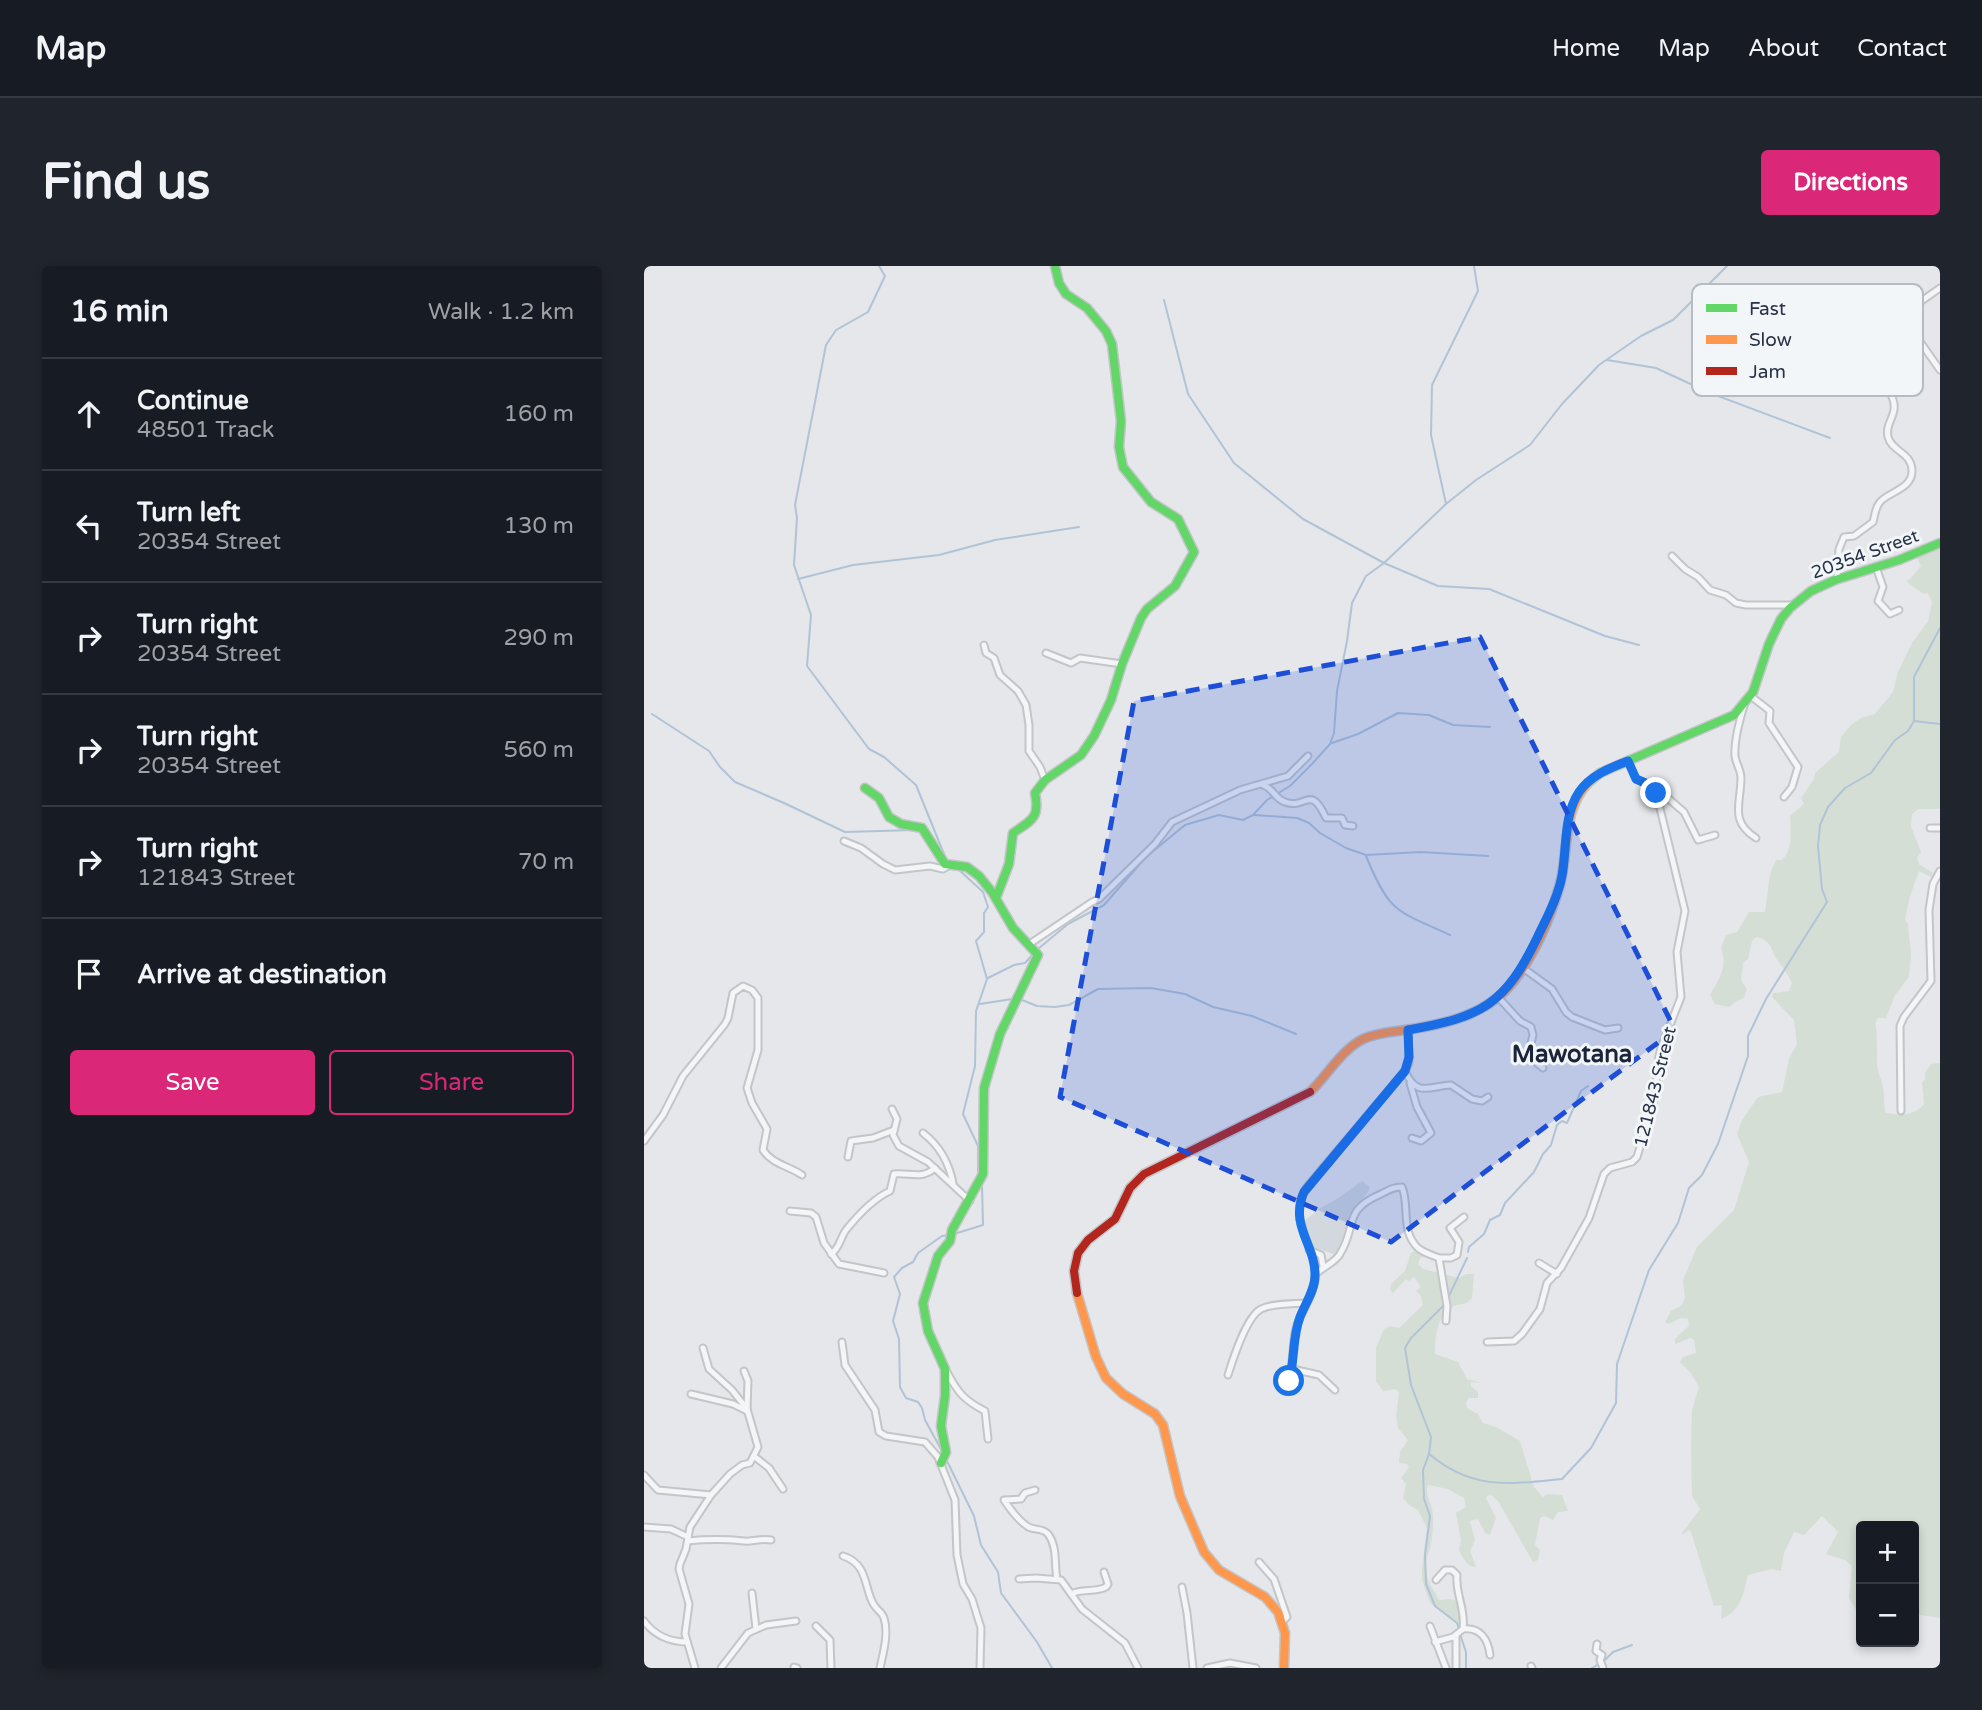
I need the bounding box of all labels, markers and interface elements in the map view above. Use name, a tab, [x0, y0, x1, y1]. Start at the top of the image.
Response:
text: Map	[35, 29, 106, 68]
text: Home	[1552, 34, 1620, 63]
text: Map	[1658, 34, 1710, 63]
text: About	[1748, 34, 1819, 63]
text: Contact	[1857, 34, 1947, 63]
button: Directions	[1761, 150, 1940, 215]
text: Find us	[42, 153, 210, 212]
legend	[1692, 284, 1923, 396]
text: 16 min	[70, 293, 169, 330]
text: Walk · 1.2 km	[428, 298, 574, 326]
text: Fast	[1749, 298, 1786, 320]
text: Slow	[1749, 329, 1792, 351]
text: Jam	[1749, 361, 1786, 383]
text: Continue	[137, 385, 249, 416]
icon: ahead	[70, 395, 108, 433]
text: 160 m	[504, 400, 574, 428]
text: 48501 Track	[137, 416, 274, 444]
text: Turn left	[137, 497, 240, 528]
icon: left	[70, 507, 108, 545]
text: 130 m	[504, 512, 574, 540]
street label: 20354 Street	[1808, 524, 1922, 584]
text: 20354 Street	[137, 528, 281, 556]
text: Turn right	[137, 609, 258, 640]
icon: right	[70, 619, 108, 657]
text: 290 m	[504, 624, 574, 652]
text: 20354 Street	[137, 640, 281, 668]
text: Turn right	[137, 721, 258, 752]
icon: right	[70, 731, 108, 769]
text: 560 m	[504, 736, 574, 764]
text: 20354 Street	[137, 752, 281, 780]
route end	[1640, 777, 1671, 808]
text: Turn right	[137, 833, 258, 864]
icon: right	[70, 843, 108, 881]
text: 70 m	[518, 848, 574, 876]
text: 121843 Street	[137, 864, 295, 892]
icon: arrive	[70, 955, 108, 993]
text: Arrive at destination	[137, 959, 387, 990]
street label: 121843 Street	[1629, 1024, 1681, 1150]
district label: Mawotana	[1512, 1040, 1632, 1069]
button: Save	[70, 1050, 315, 1115]
button: Share	[329, 1050, 574, 1115]
route start	[1273, 1365, 1304, 1396]
map controls	[1856, 1521, 1919, 1647]
button: +	[1856, 1521, 1919, 1584]
button: −	[1856, 1584, 1919, 1647]

